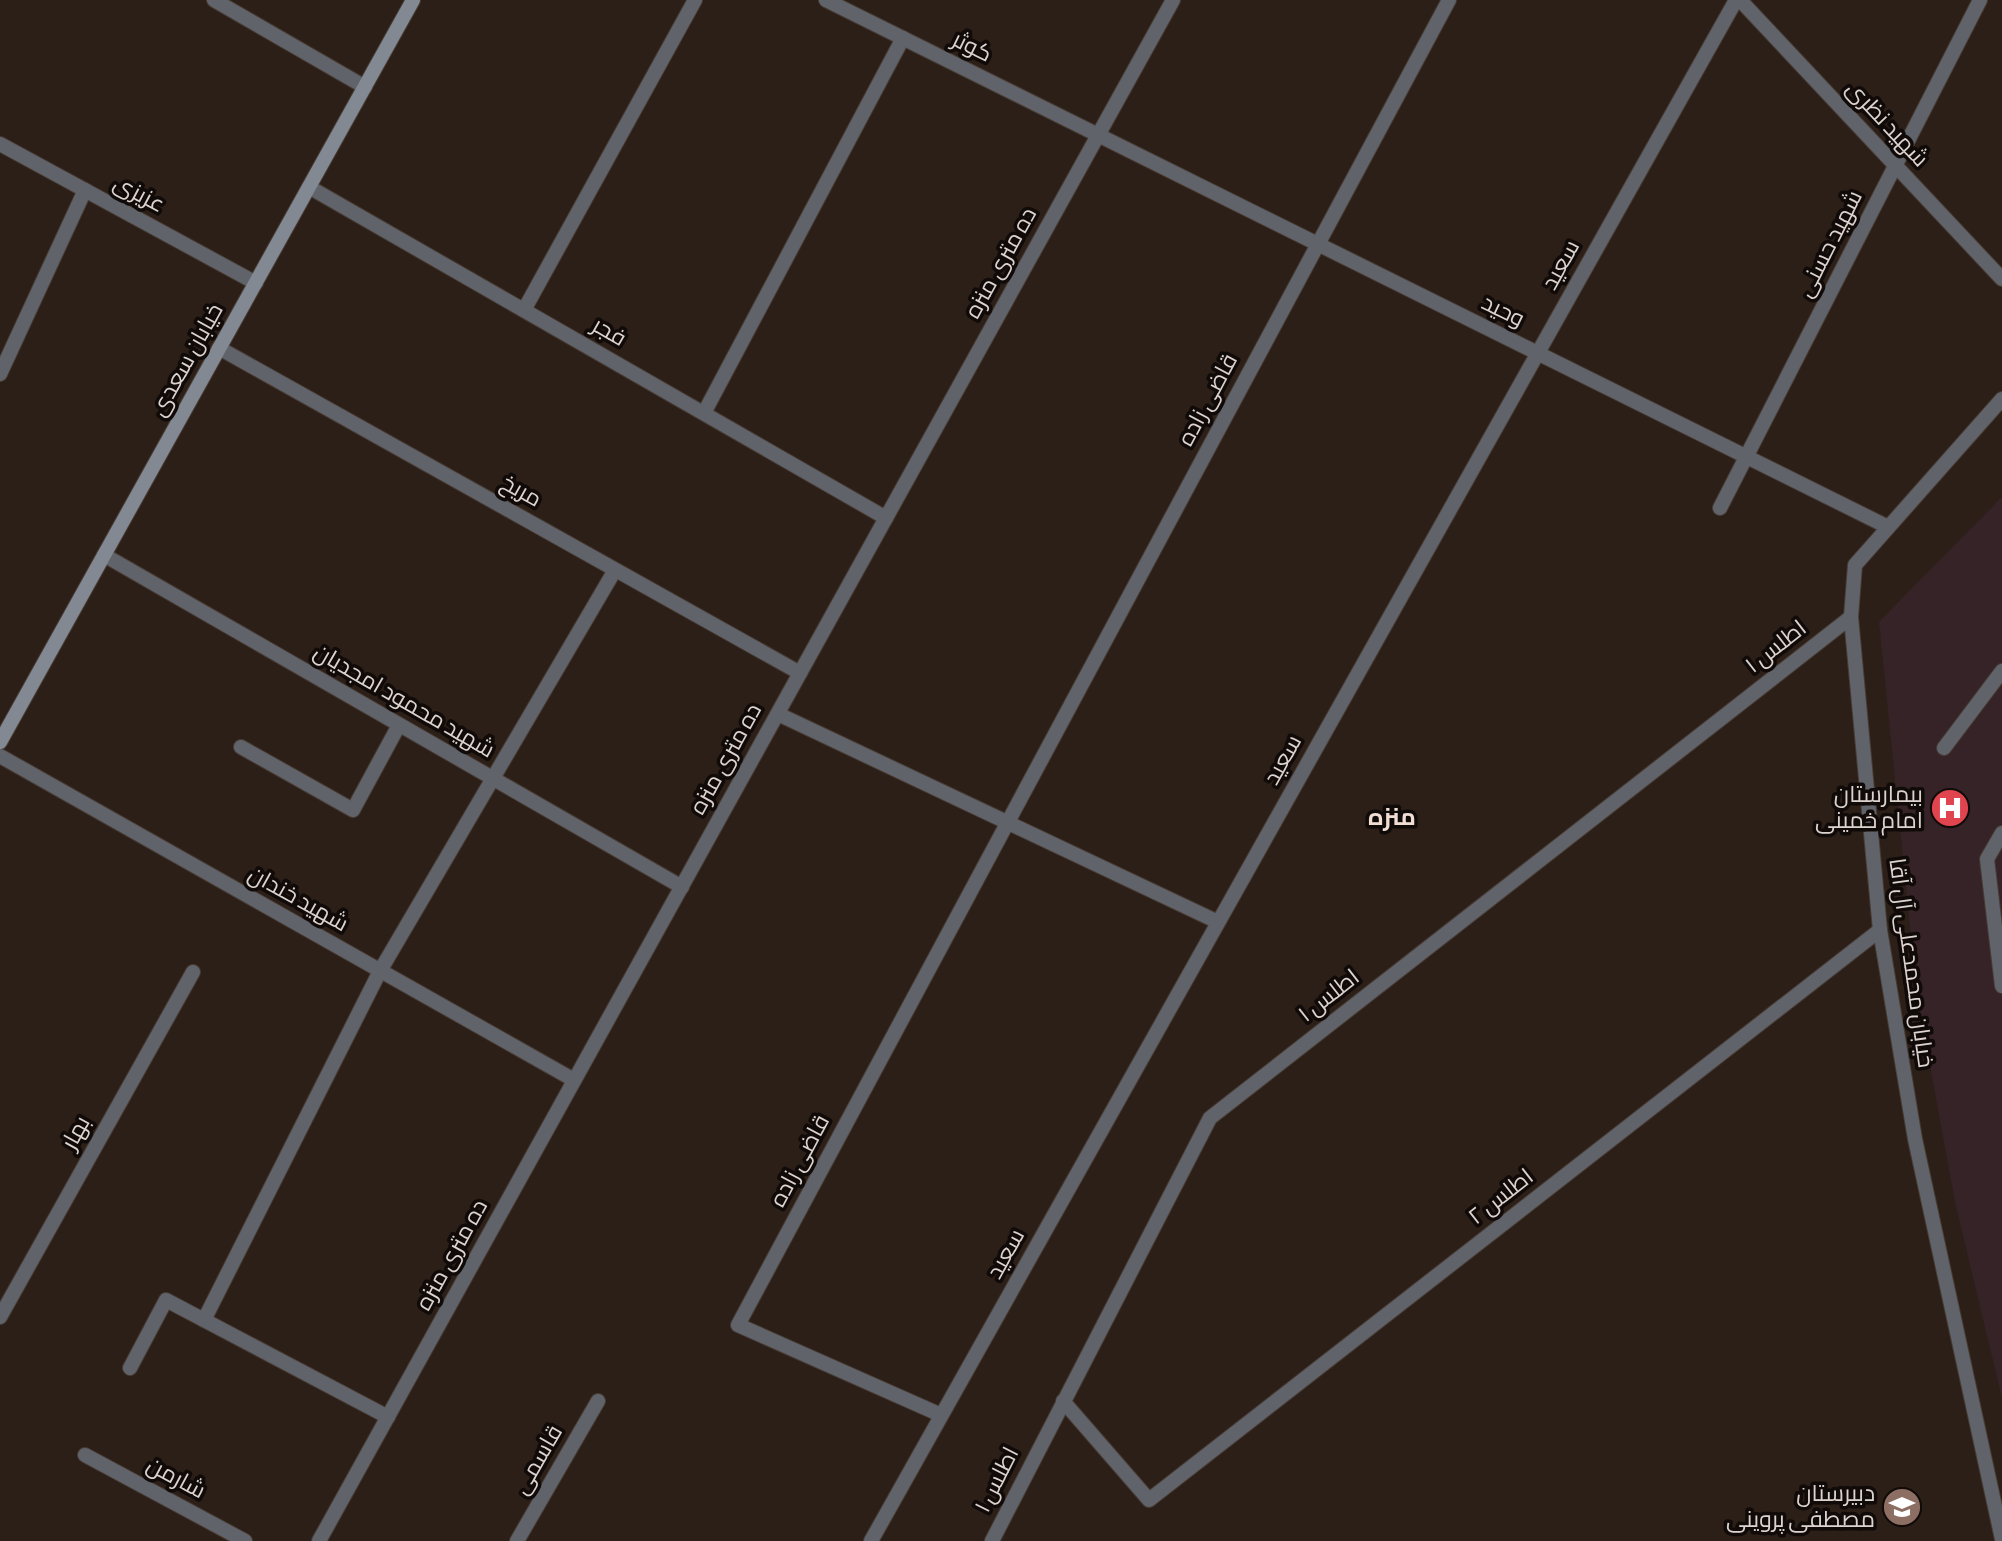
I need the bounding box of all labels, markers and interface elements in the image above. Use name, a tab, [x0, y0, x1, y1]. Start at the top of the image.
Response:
street label: کوثر	[946, 25, 996, 69]
street label: شهید نظری	[1840, 75, 1934, 173]
street label: عزیزی	[109, 169, 169, 219]
street label: شهید حسنی	[1791, 186, 1869, 302]
street label: ده متری منزه	[959, 203, 1043, 323]
street label: سعید	[1536, 235, 1586, 295]
street label: وحید	[1477, 289, 1529, 333]
street label: خیابان سعدی	[145, 299, 229, 421]
street label: فجر	[585, 310, 631, 353]
street label: قاضی زاده	[1172, 349, 1244, 451]
street label: مریخ	[495, 469, 546, 514]
street label: اطلس ۱	[1740, 614, 1812, 680]
street label: شهید محمود امجدیان	[308, 638, 500, 764]
street label: ده متری منزه	[684, 699, 768, 819]
street label: سعید	[1258, 730, 1308, 790]
place label: بیمارستان امام خمینی	[1815, 781, 1923, 836]
hospital icon: بیمارستان امام خمینی	[1929, 787, 1971, 829]
district label: منزه	[1368, 803, 1416, 832]
street label: خیابان محمدعلی آل آقا	[1882, 856, 1940, 1070]
street label: شهید خندان	[243, 860, 353, 938]
street label: اطلس ۱	[1293, 963, 1365, 1029]
street label: قاضی زاده	[764, 1110, 836, 1212]
street label: بهار	[55, 1111, 97, 1156]
street label: اطلس ۲	[1463, 1163, 1539, 1231]
street label: ده متری منزه	[410, 1195, 494, 1315]
street label: سعید	[981, 1224, 1031, 1284]
street label: قاسمی	[507, 1420, 569, 1500]
street label: اطلس ۱	[969, 1443, 1025, 1517]
street label: شارمن	[142, 1451, 210, 1505]
place label: دبیرستان مصطفی پروینی	[1726, 1480, 1875, 1534]
school or university icon: دبیرستان مصطفی پروینی	[1881, 1486, 1923, 1528]

